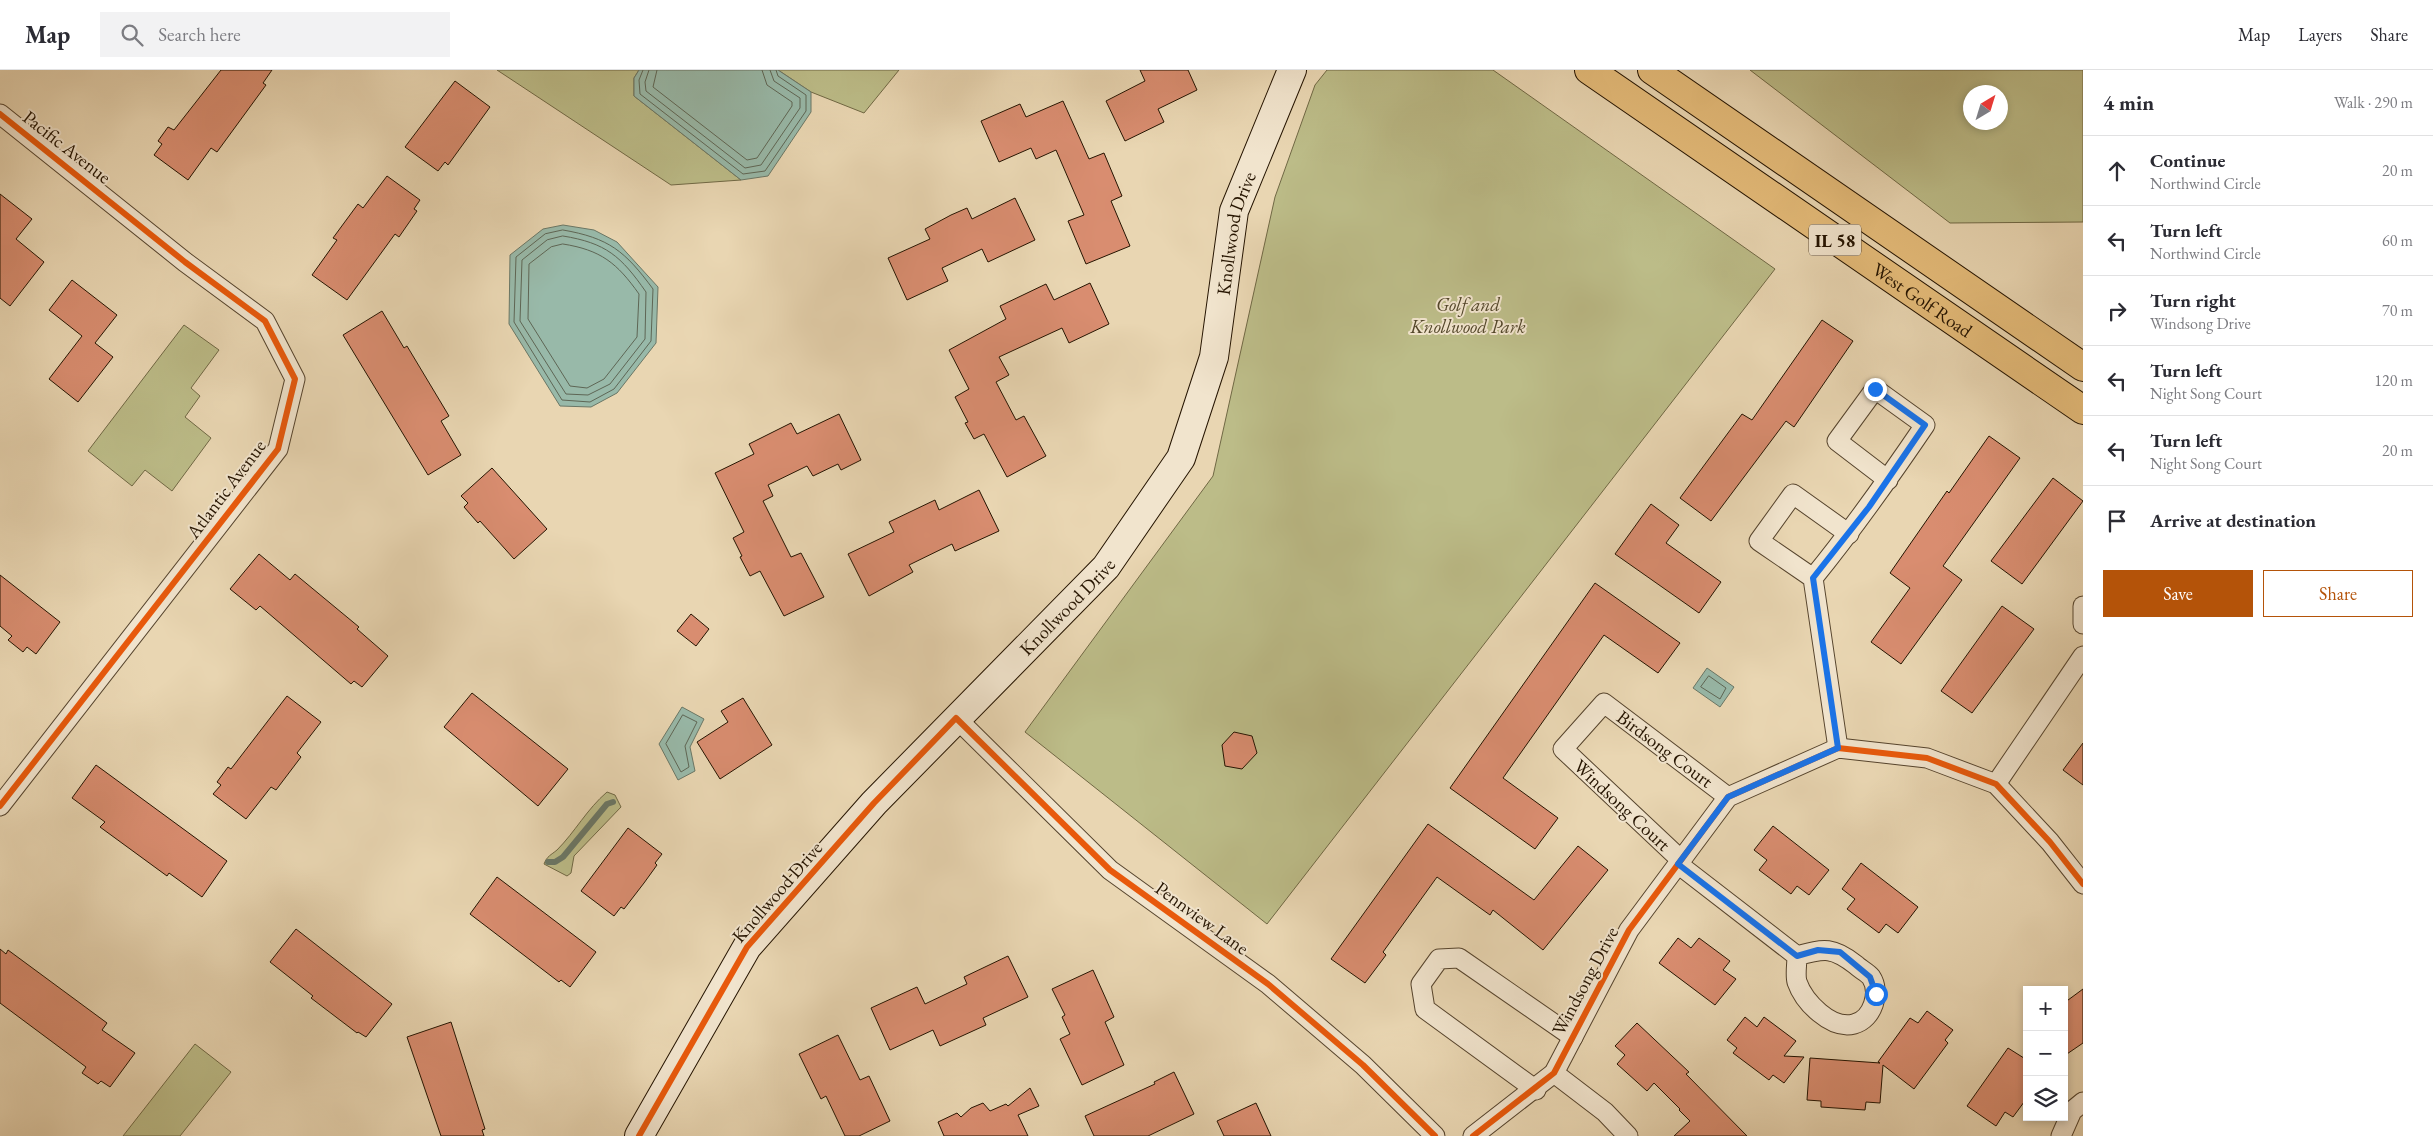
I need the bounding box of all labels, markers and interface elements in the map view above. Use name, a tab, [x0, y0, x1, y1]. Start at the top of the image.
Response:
search box	[100, 12, 450, 57]
text: Map	[25, 19, 70, 50]
icon: search	[118, 21, 146, 49]
text: Search here	[158, 22, 241, 47]
text: Map	[2238, 23, 2270, 46]
text: Layers	[2298, 23, 2342, 46]
text: Share	[2370, 23, 2408, 46]
north arrow	[1963, 85, 2008, 130]
text: 4 min	[2103, 89, 2154, 116]
text: Walk · 290 m	[2334, 92, 2413, 113]
street label: Pacific Avenue	[18, 105, 116, 189]
text: Continue	[2150, 148, 2225, 173]
icon: ahead	[2103, 157, 2131, 185]
text: 20 m	[2382, 160, 2413, 181]
street label: Knollwood Drive	[1210, 168, 1261, 297]
text: Northwind Circle	[2150, 173, 2261, 194]
text: Turn left	[2150, 218, 2222, 243]
road number: IL 58	[1809, 224, 1861, 256]
icon: left	[2103, 227, 2131, 255]
text: 60 m	[2382, 230, 2413, 251]
text: Northwind Circle	[2150, 243, 2261, 264]
street label: West Golf Road	[1868, 256, 1978, 343]
text: Turn right	[2150, 288, 2236, 313]
park label: Golf and Knollwood Park	[1409, 292, 1526, 339]
icon: right	[2103, 297, 2131, 325]
text: 70 m	[2382, 300, 2413, 321]
text: Windsong Drive	[2150, 313, 2251, 334]
text: Turn left	[2150, 358, 2222, 383]
icon: left	[2103, 367, 2131, 395]
text: 120 m	[2374, 370, 2413, 391]
route end	[1864, 378, 1887, 401]
text: Night Song Court	[2150, 383, 2262, 404]
text: Turn left	[2150, 428, 2222, 453]
street label: Atlantic Avenue	[180, 434, 271, 544]
icon: left	[2103, 437, 2131, 465]
text: 20 m	[2382, 440, 2413, 461]
text: Night Song Court	[2150, 453, 2262, 474]
icon: arrive	[2103, 507, 2131, 535]
text: Arrive at destination	[2150, 508, 2316, 533]
street label: Knollwood Drive	[1014, 554, 1121, 661]
button: Save	[2103, 570, 2253, 617]
button: Share	[2263, 570, 2413, 617]
street label: Birdsong Court	[1612, 705, 1718, 793]
street label: Windsong Court	[1568, 754, 1676, 857]
street label: Knollwood Drive	[726, 836, 828, 948]
street label: Pennview Lane	[1150, 876, 1254, 960]
street label: Windsong Drive	[1546, 922, 1624, 1040]
route start	[1865, 983, 1888, 1006]
map controls	[2023, 986, 2068, 1121]
button: +	[2023, 986, 2068, 1031]
button: −	[2023, 1031, 2068, 1076]
button: layers	[2023, 1076, 2068, 1121]

